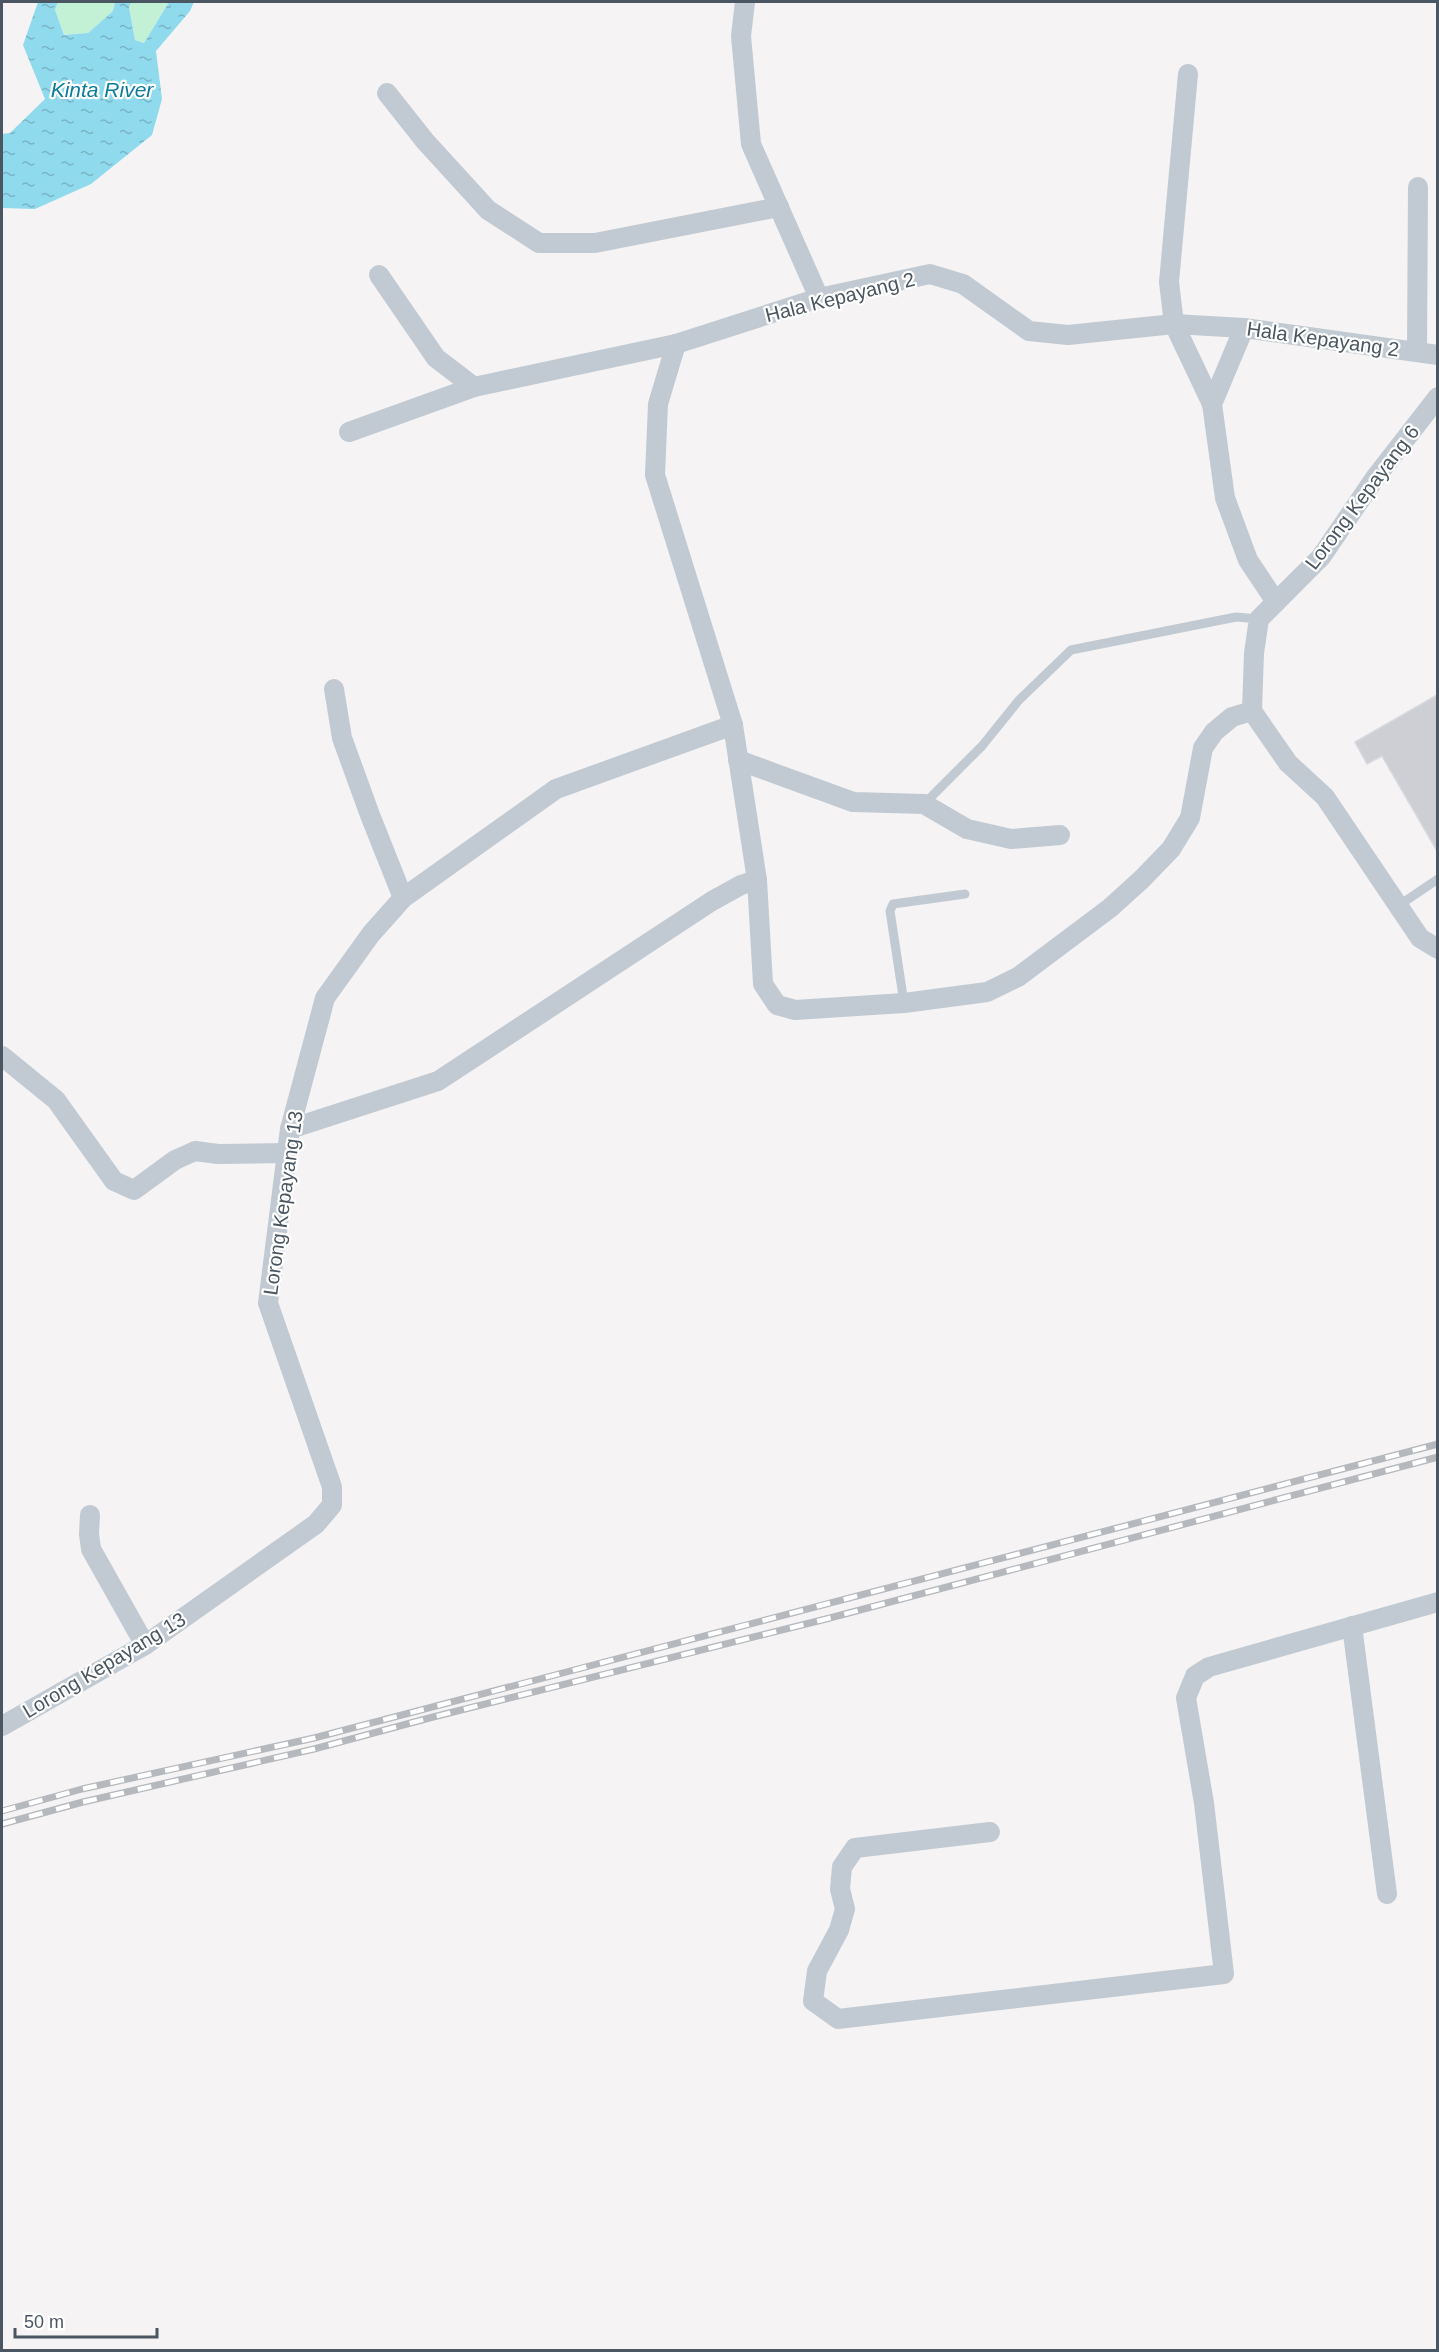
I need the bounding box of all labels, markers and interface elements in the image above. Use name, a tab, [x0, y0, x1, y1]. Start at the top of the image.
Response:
water label: Kinta River	[51, 78, 154, 101]
street label: Hala Kepayang 2	[763, 268, 917, 326]
street label: Hala Kepayang 2	[1245, 317, 1401, 361]
street label: Lorong Kepayang 6	[1301, 421, 1423, 573]
street label: Lorong Kepayang 13	[259, 1110, 307, 1296]
street label: Lorong Kepayang 13	[19, 1608, 189, 1722]
scale bar	[15, 2301, 158, 2339]
text: 50 m	[24, 2312, 64, 2332]

